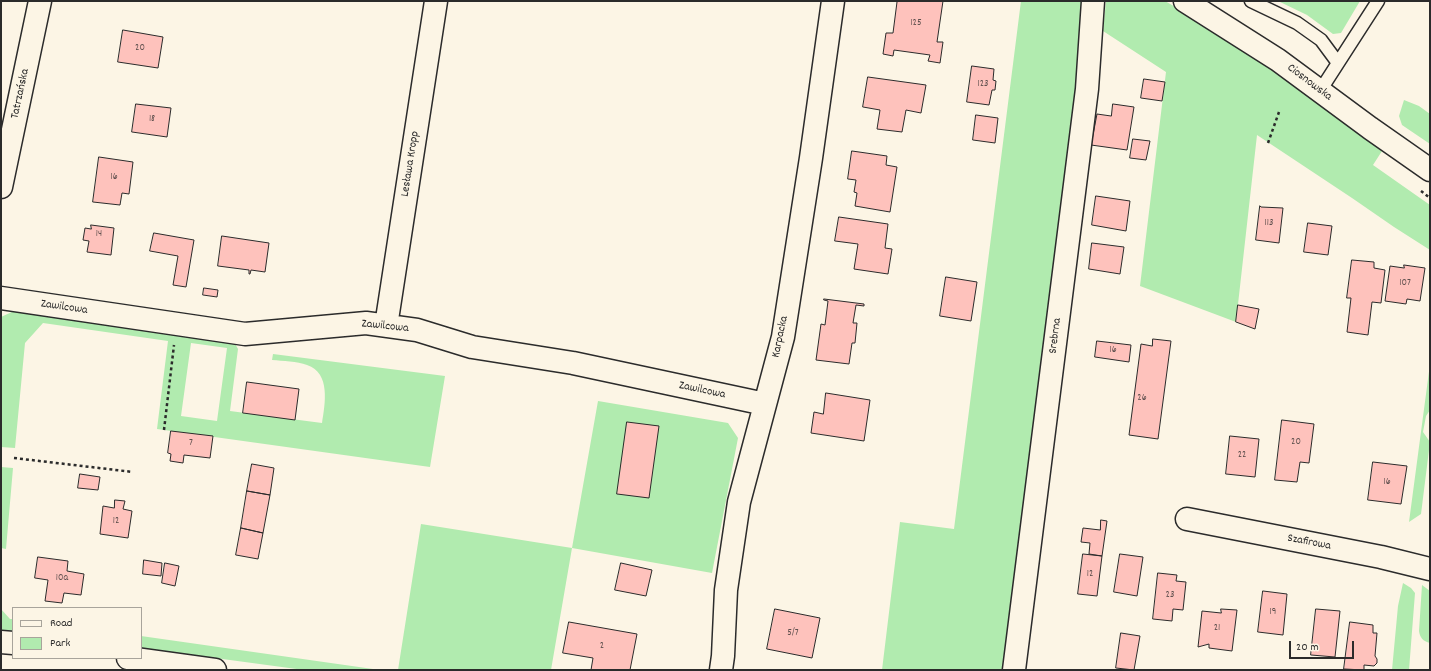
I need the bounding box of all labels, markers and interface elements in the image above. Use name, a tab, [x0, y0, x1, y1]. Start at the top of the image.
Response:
house number: 125	[910, 18, 922, 30]
house number: 20	[135, 43, 145, 55]
street label: Ciosnowska	[1284, 61, 1334, 105]
street label: Tatrzańska	[9, 68, 33, 120]
house number: 123	[978, 79, 988, 91]
house number: 18	[149, 114, 155, 126]
street label: Lesława Kropp	[399, 130, 423, 198]
house number: 16	[110, 172, 118, 184]
house number: 113	[1265, 218, 1273, 230]
house number: 14	[96, 229, 102, 241]
house number: 107	[1399, 278, 1411, 290]
street label: Zawilcowa	[40, 298, 88, 318]
street label: Karpacka	[770, 315, 792, 359]
street label: Zawilcowa	[361, 317, 409, 337]
street label: Srebrna	[1047, 317, 1065, 355]
house number: 16	[1109, 345, 1117, 357]
street label: Zawilcowa	[677, 379, 727, 403]
house number: 26	[1137, 393, 1147, 405]
house number: 20	[1291, 437, 1301, 449]
house number: 7	[189, 438, 193, 450]
house number: 22	[1238, 450, 1246, 462]
house number: 16	[1383, 477, 1391, 489]
house number: 12	[113, 516, 119, 528]
street label: Szafirowa	[1286, 532, 1332, 554]
house number: 12	[1087, 569, 1093, 581]
house number: 10a	[56, 573, 68, 585]
house number: 23	[1166, 590, 1174, 602]
legend	[12, 607, 142, 659]
house number: 19	[1270, 607, 1276, 619]
text: Road	[50, 615, 72, 632]
house number: 21	[1214, 623, 1220, 635]
house number: 5/7	[787, 628, 799, 640]
scale bar	[1291, 633, 1356, 659]
text: Park	[50, 635, 70, 652]
text: 20 m	[1296, 639, 1319, 656]
house number: 2	[600, 641, 604, 653]

